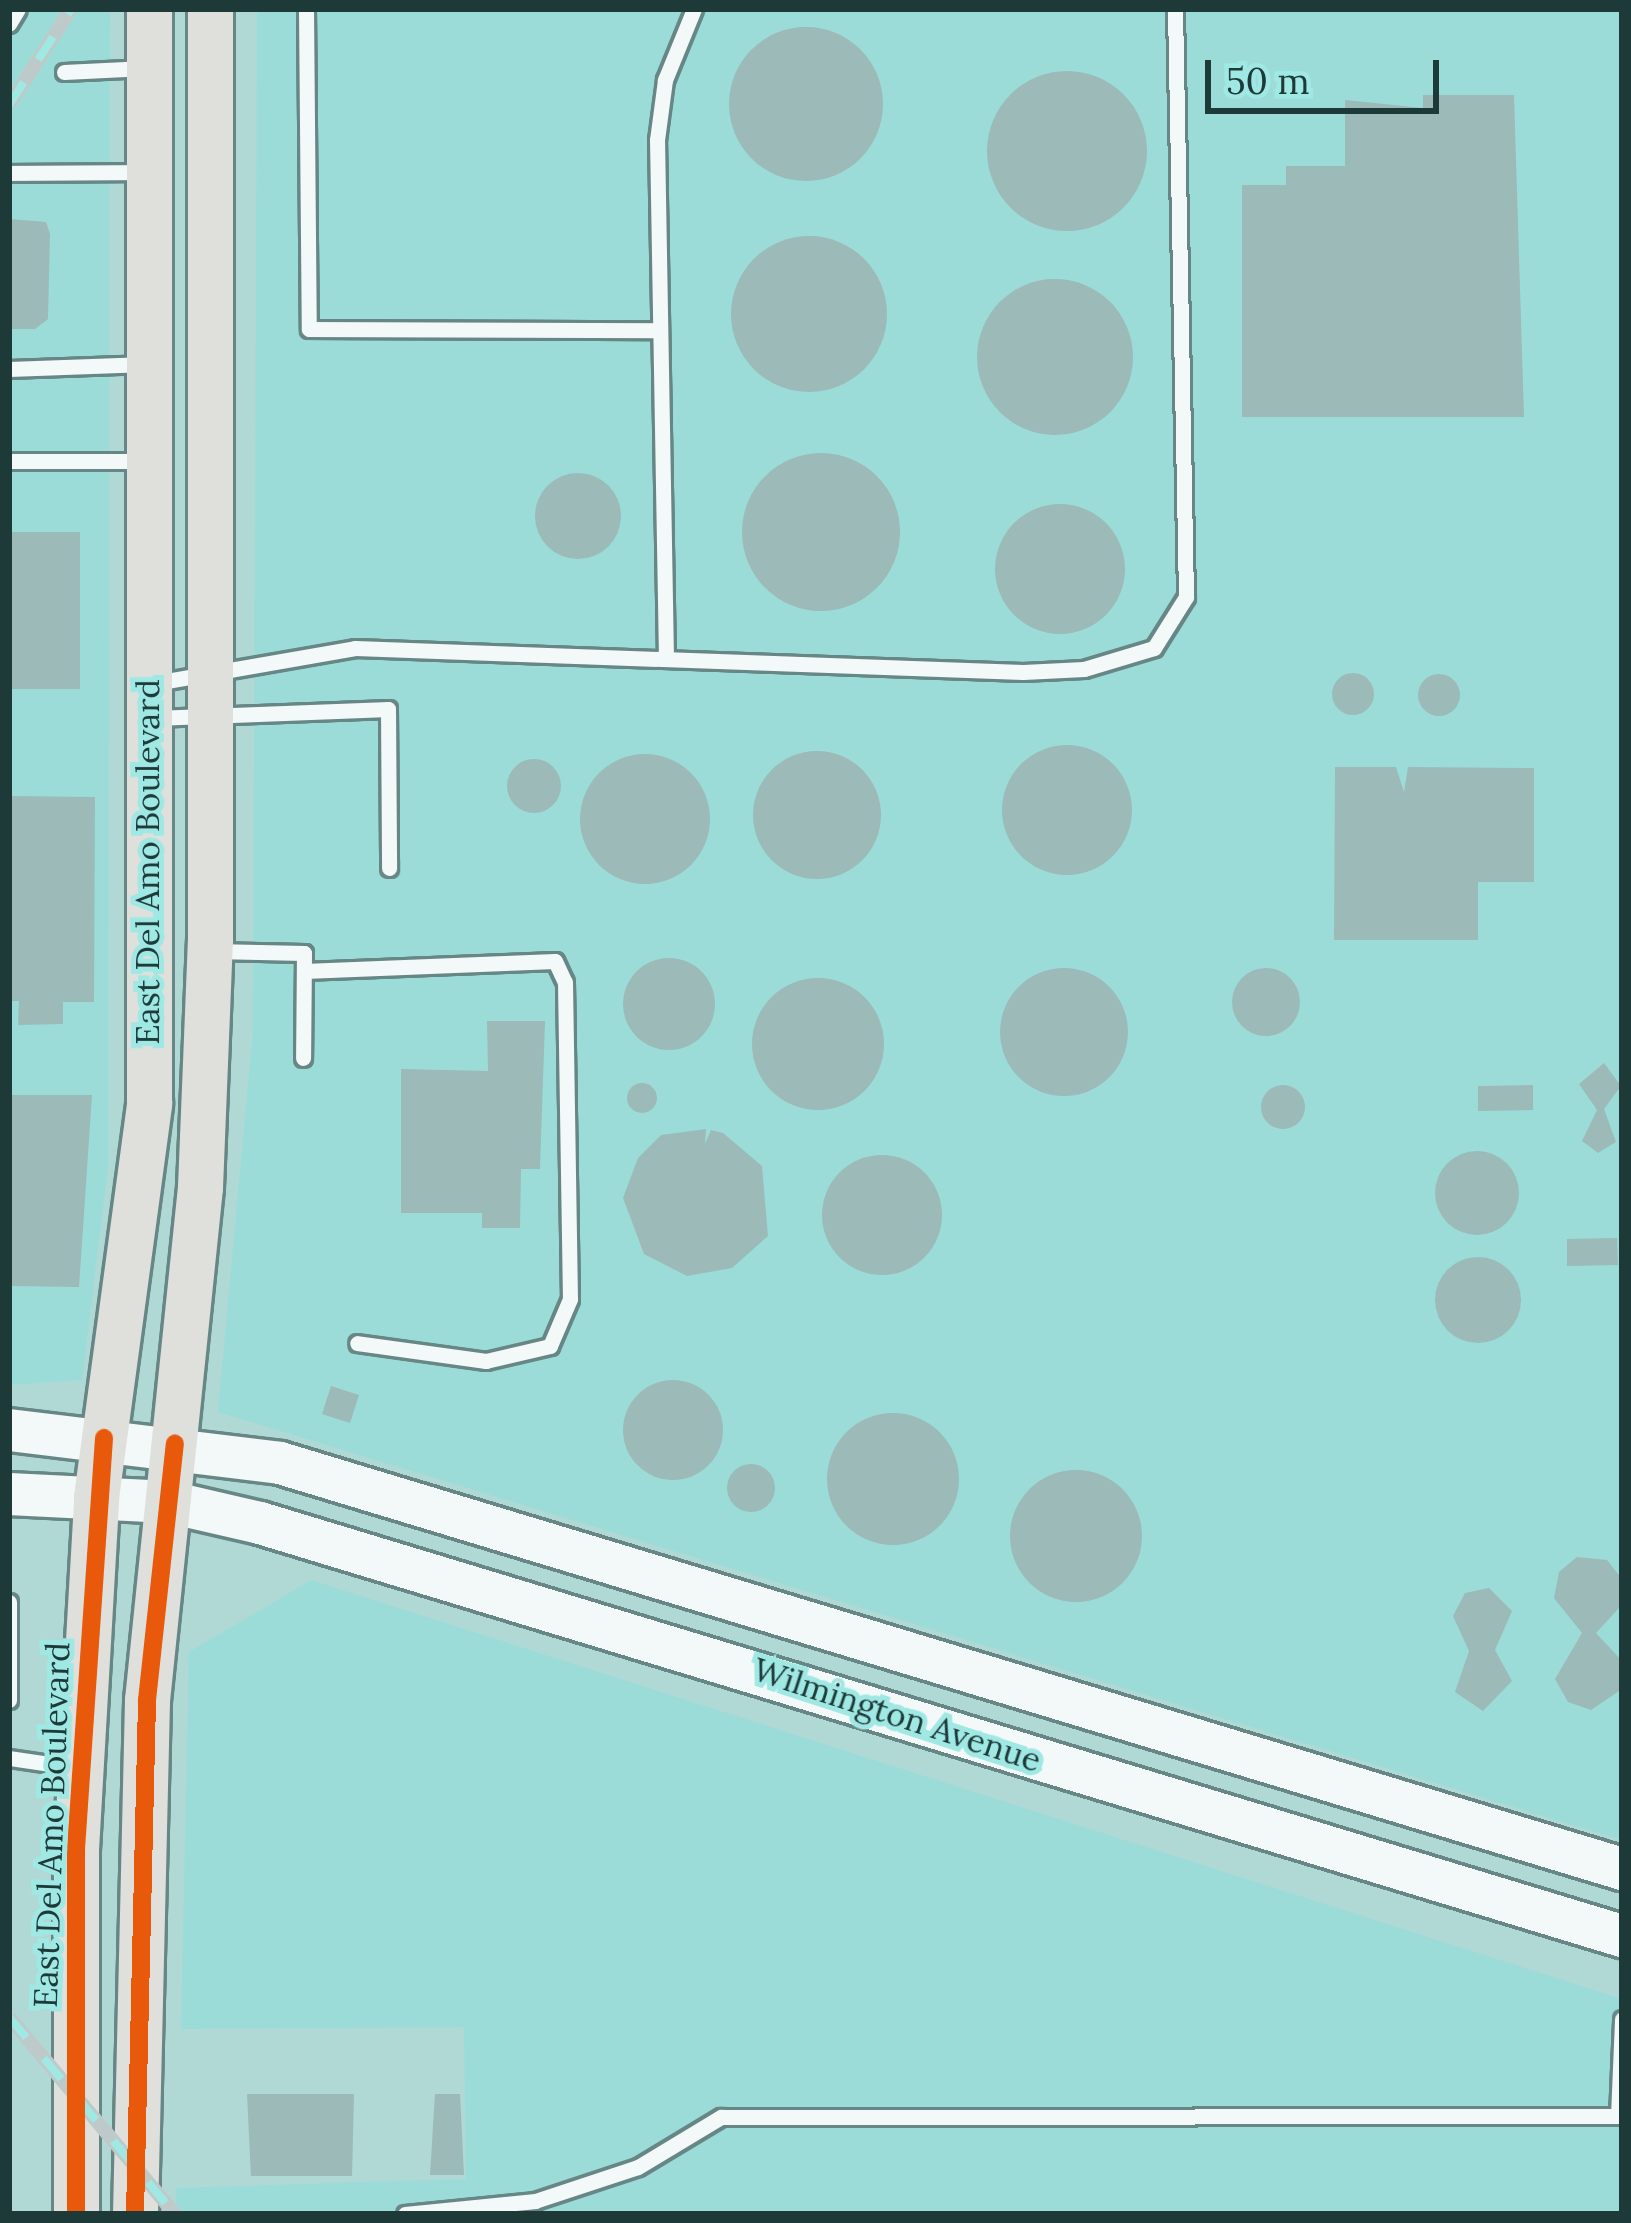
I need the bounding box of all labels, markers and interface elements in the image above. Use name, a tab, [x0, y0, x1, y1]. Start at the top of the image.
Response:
scale bar	[1211, 36, 1445, 110]
text: 50 m	[1226, 58, 1310, 104]
street label: East Del Amo Boulevard	[128, 679, 168, 1045]
street label: East Del Amo Boulevard	[26, 1641, 78, 2009]
street label: Wilmington Avenue	[748, 1650, 1046, 1780]

